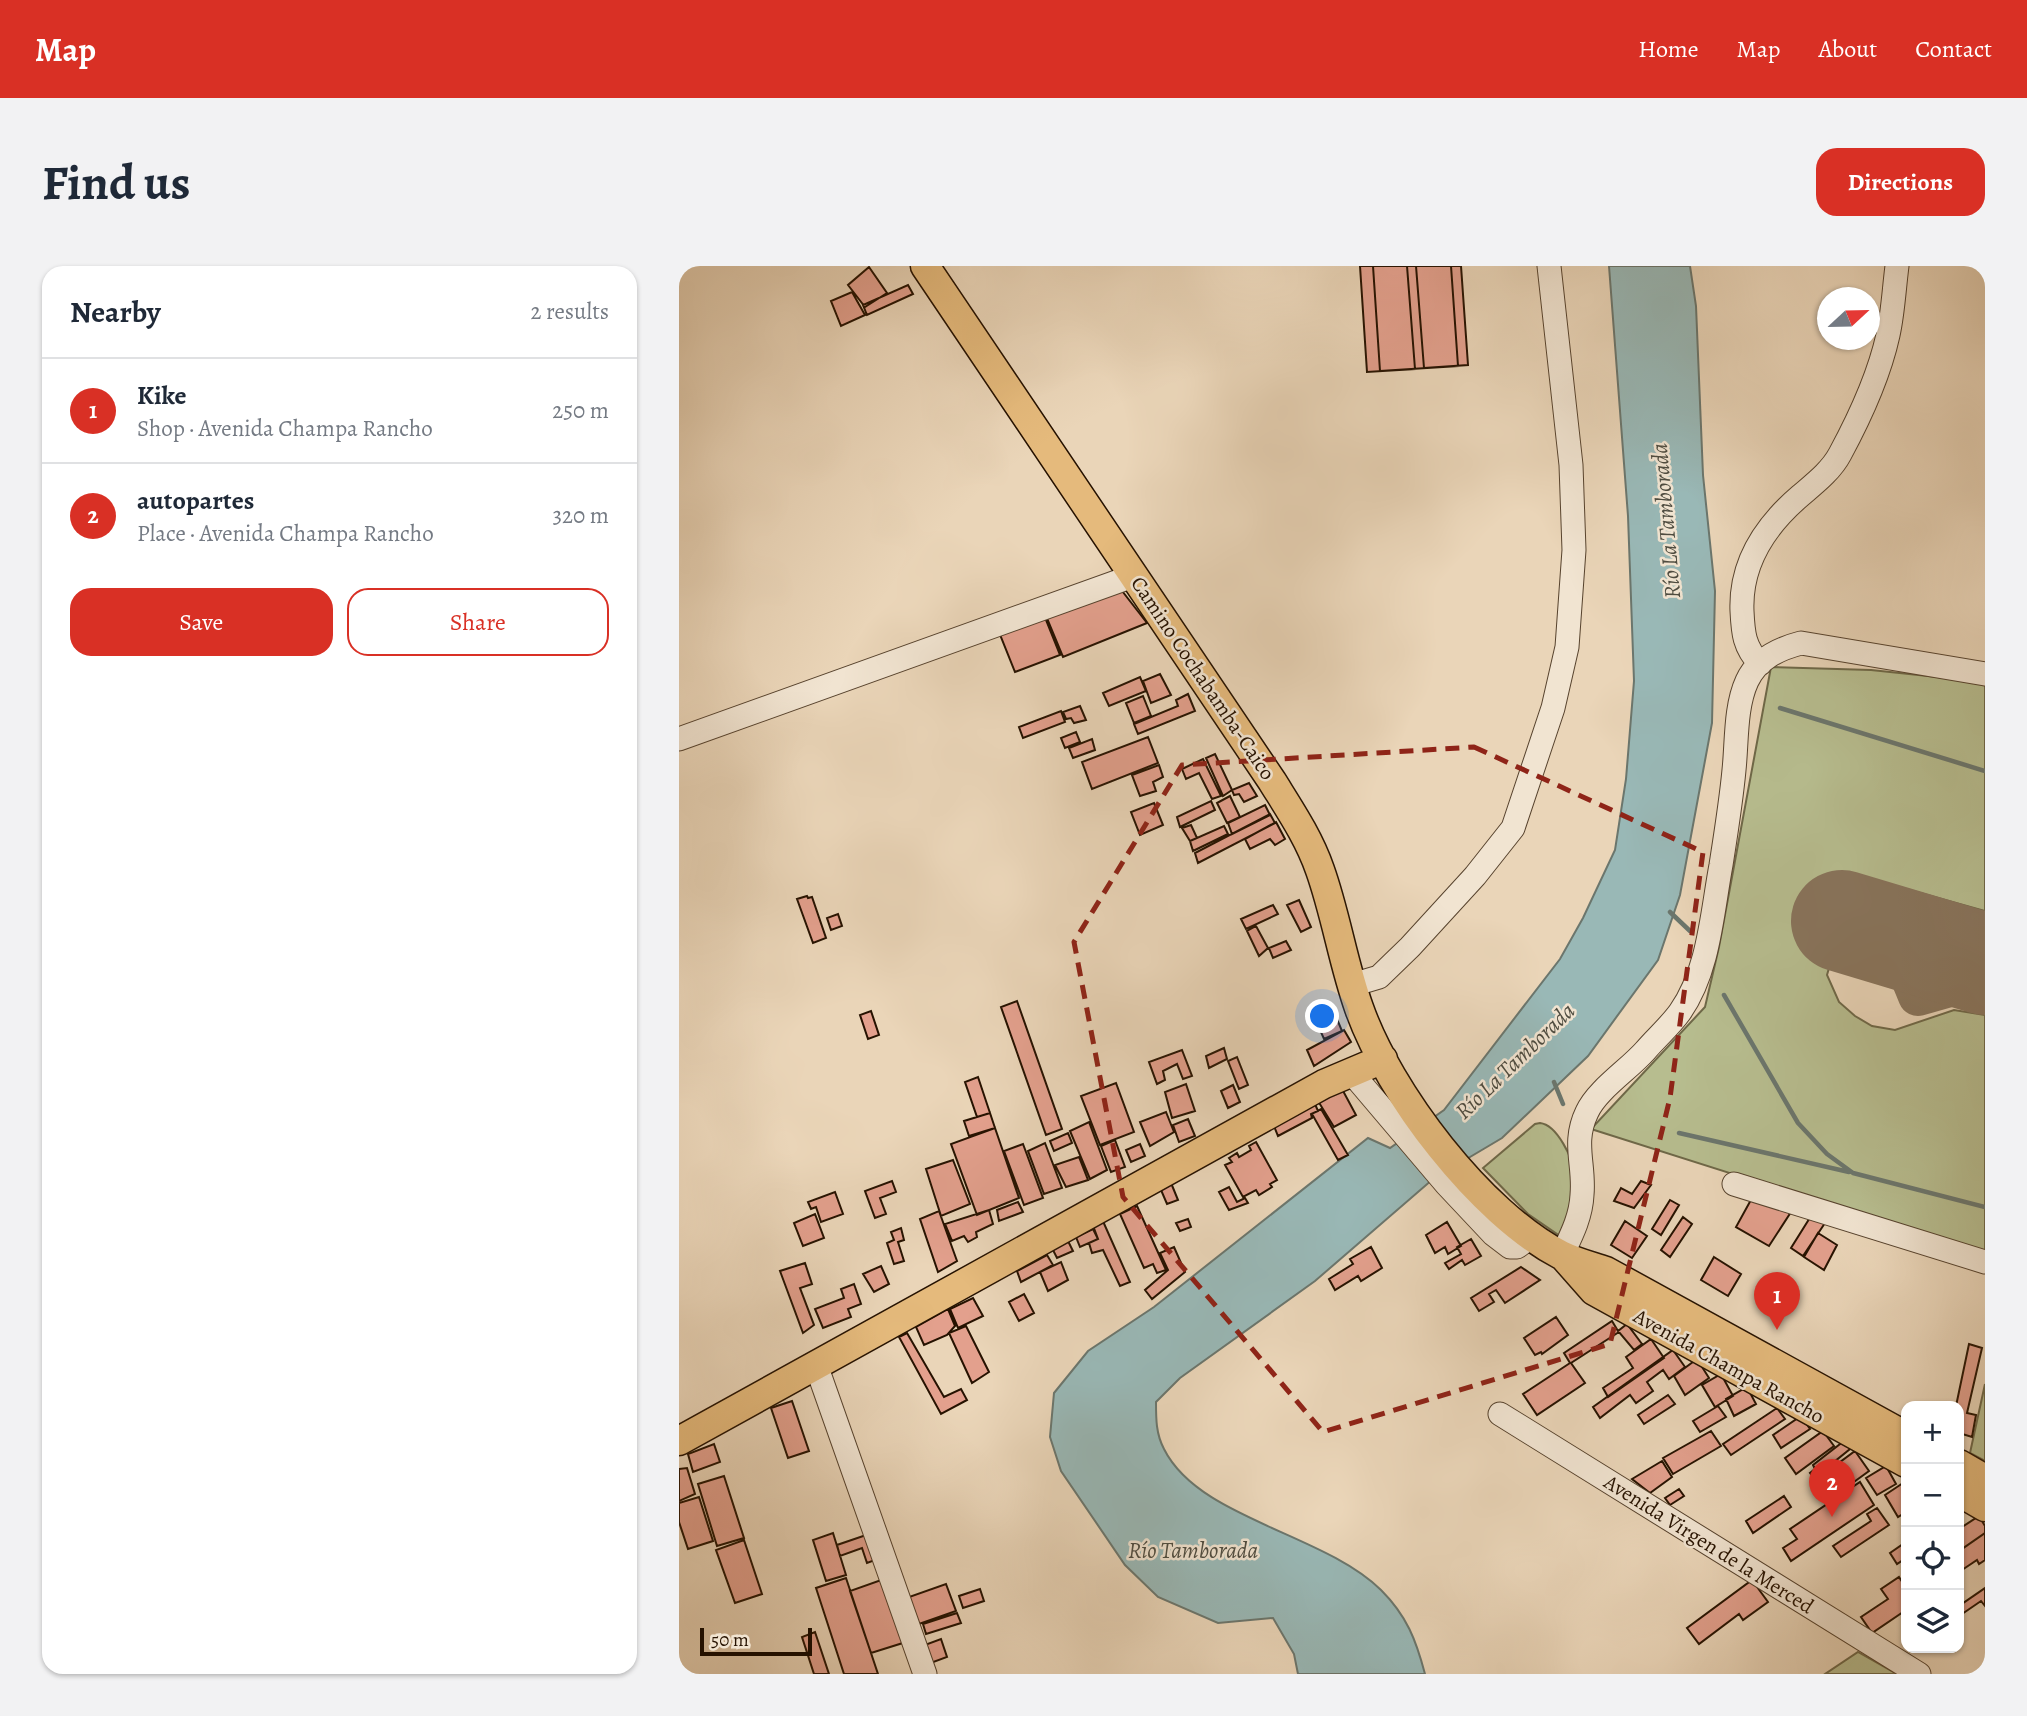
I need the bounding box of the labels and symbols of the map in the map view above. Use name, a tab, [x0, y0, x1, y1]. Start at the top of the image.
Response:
north arrow	[1817, 287, 1880, 350]
water label: Río La Tamborada	[1644, 442, 1688, 600]
street label: Camino Cochabamba-Caico	[1124, 571, 1282, 785]
water label: Río La Tamborada	[1448, 995, 1582, 1126]
your location	[1305, 999, 1339, 1033]
pin: 1	[1754, 1272, 1800, 1330]
street label: Avenida Champa Rancho	[1628, 1301, 1829, 1430]
pin: 2	[1809, 1459, 1855, 1517]
street label: Avenida Virgen de la Merced	[1598, 1467, 1820, 1620]
water label: Río Tamborada	[1128, 1535, 1258, 1566]
scale bar	[700, 1625, 812, 1657]

